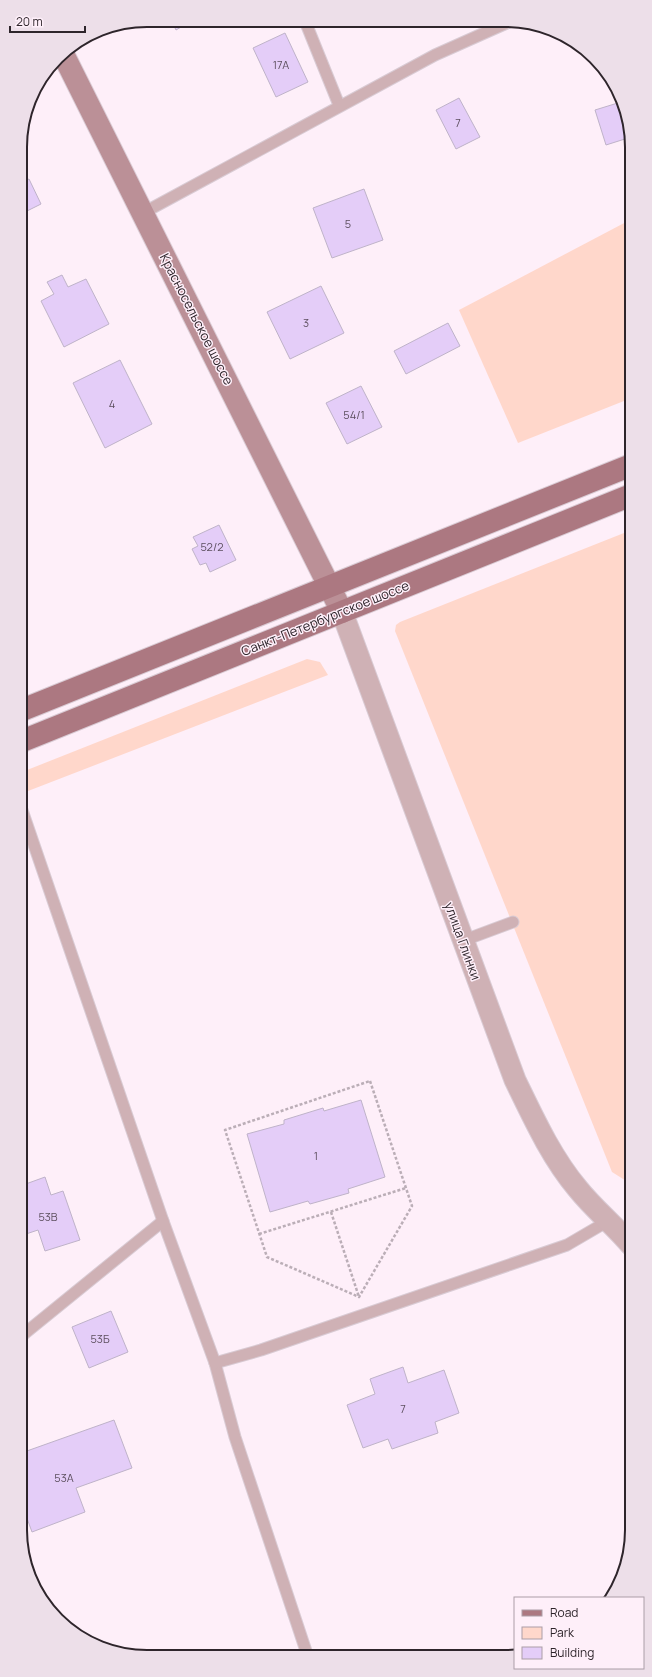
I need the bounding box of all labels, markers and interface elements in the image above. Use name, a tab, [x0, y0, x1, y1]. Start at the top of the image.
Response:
scale bar	[10, 8, 85, 34]
text: 20 m	[16, 13, 43, 30]
house number: 17А	[273, 57, 289, 72]
house number: 7	[455, 115, 461, 130]
house number: 5	[345, 216, 351, 231]
street label: Красносельское шоссе	[156, 250, 238, 388]
house number: 3	[303, 315, 309, 330]
house number: 4	[109, 396, 115, 411]
house number: 54/1	[343, 407, 365, 422]
house number: 52/2	[201, 539, 223, 554]
street label: Санкт-Петербургское шоссе	[238, 576, 412, 660]
street label: улица Глинки	[441, 900, 485, 982]
house number: 1	[314, 1148, 318, 1163]
house number: 53В	[38, 1209, 58, 1224]
house number: 53Б	[90, 1331, 110, 1346]
house number: 7	[400, 1401, 406, 1416]
house number: 53А	[54, 1470, 74, 1485]
legend	[514, 1597, 644, 1669]
text: Road	[550, 1604, 578, 1621]
text: Park	[550, 1624, 575, 1641]
text: Building	[550, 1644, 594, 1661]

